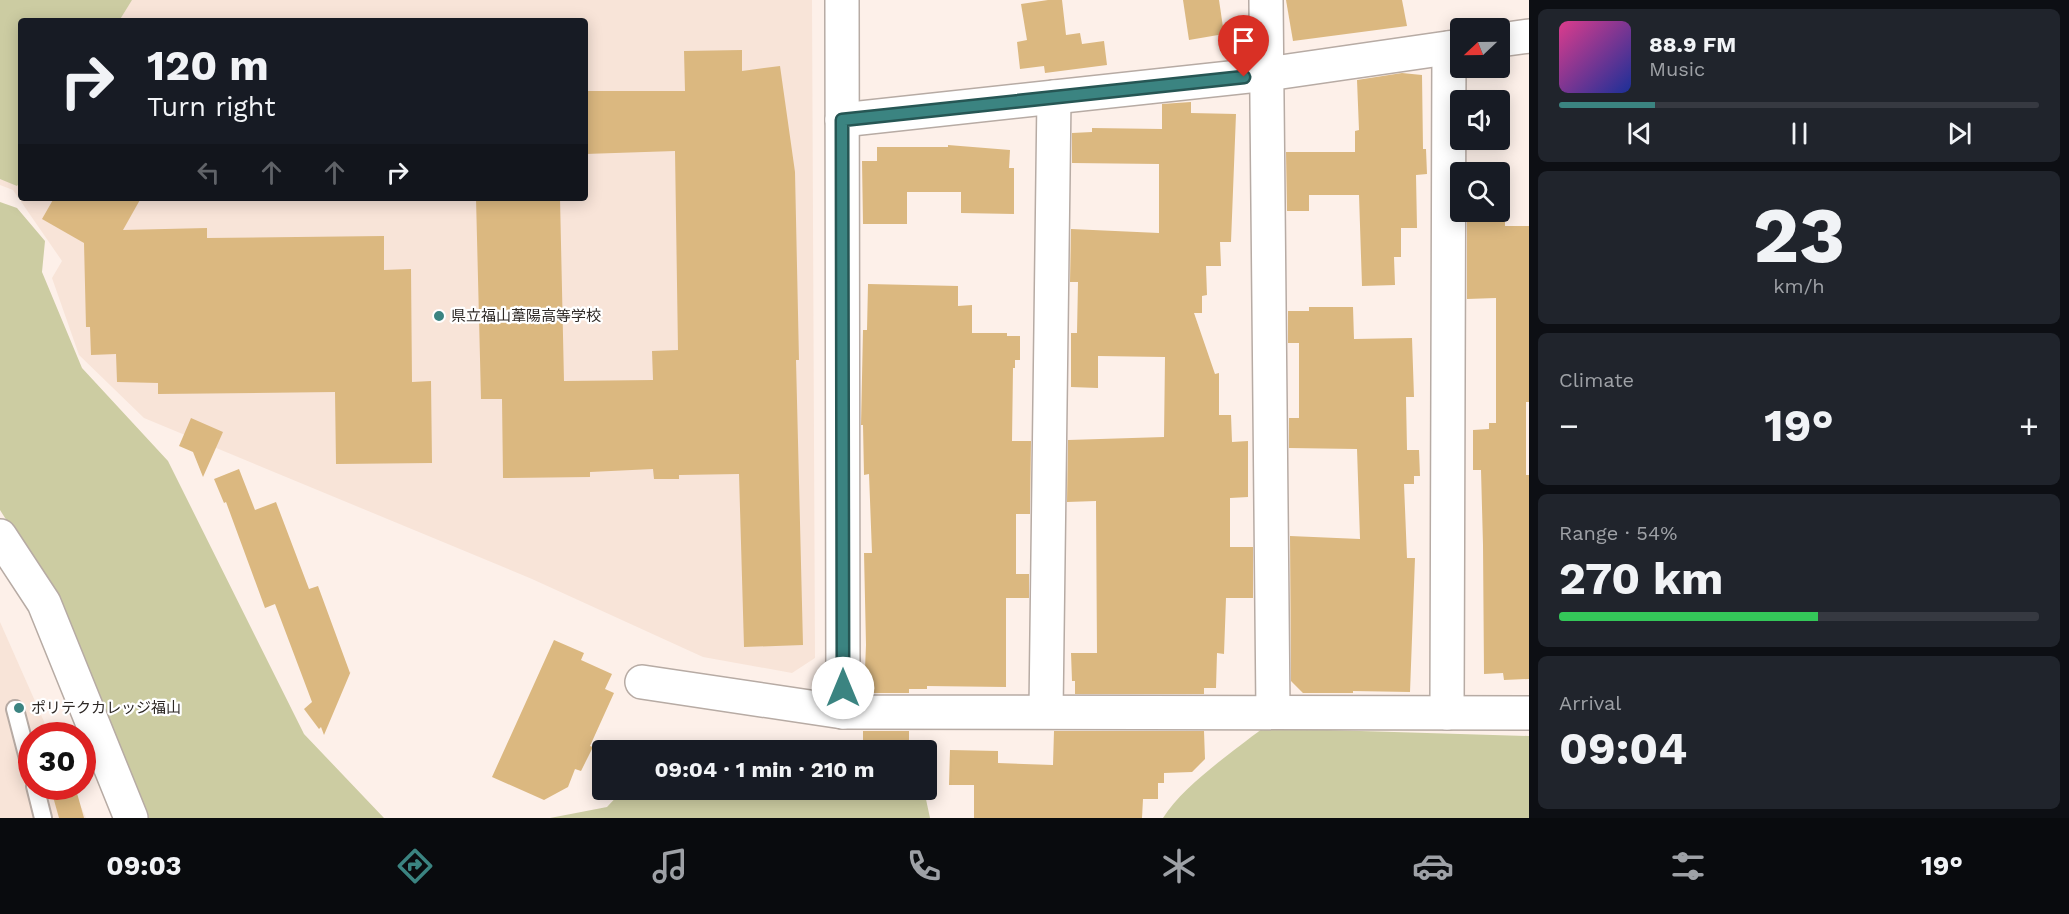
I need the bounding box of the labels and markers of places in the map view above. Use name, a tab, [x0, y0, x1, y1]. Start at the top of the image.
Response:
pin	[1218, 15, 1269, 77]
place label: 県立福山葦陽高等学校	[451, 307, 601, 325]
marker: 県立福山葦陽高等学校	[432, 309, 446, 323]
place label: ポリテクカレッジ福山	[31, 699, 181, 717]
marker: ポリテクカレッジ福山	[12, 701, 26, 715]

